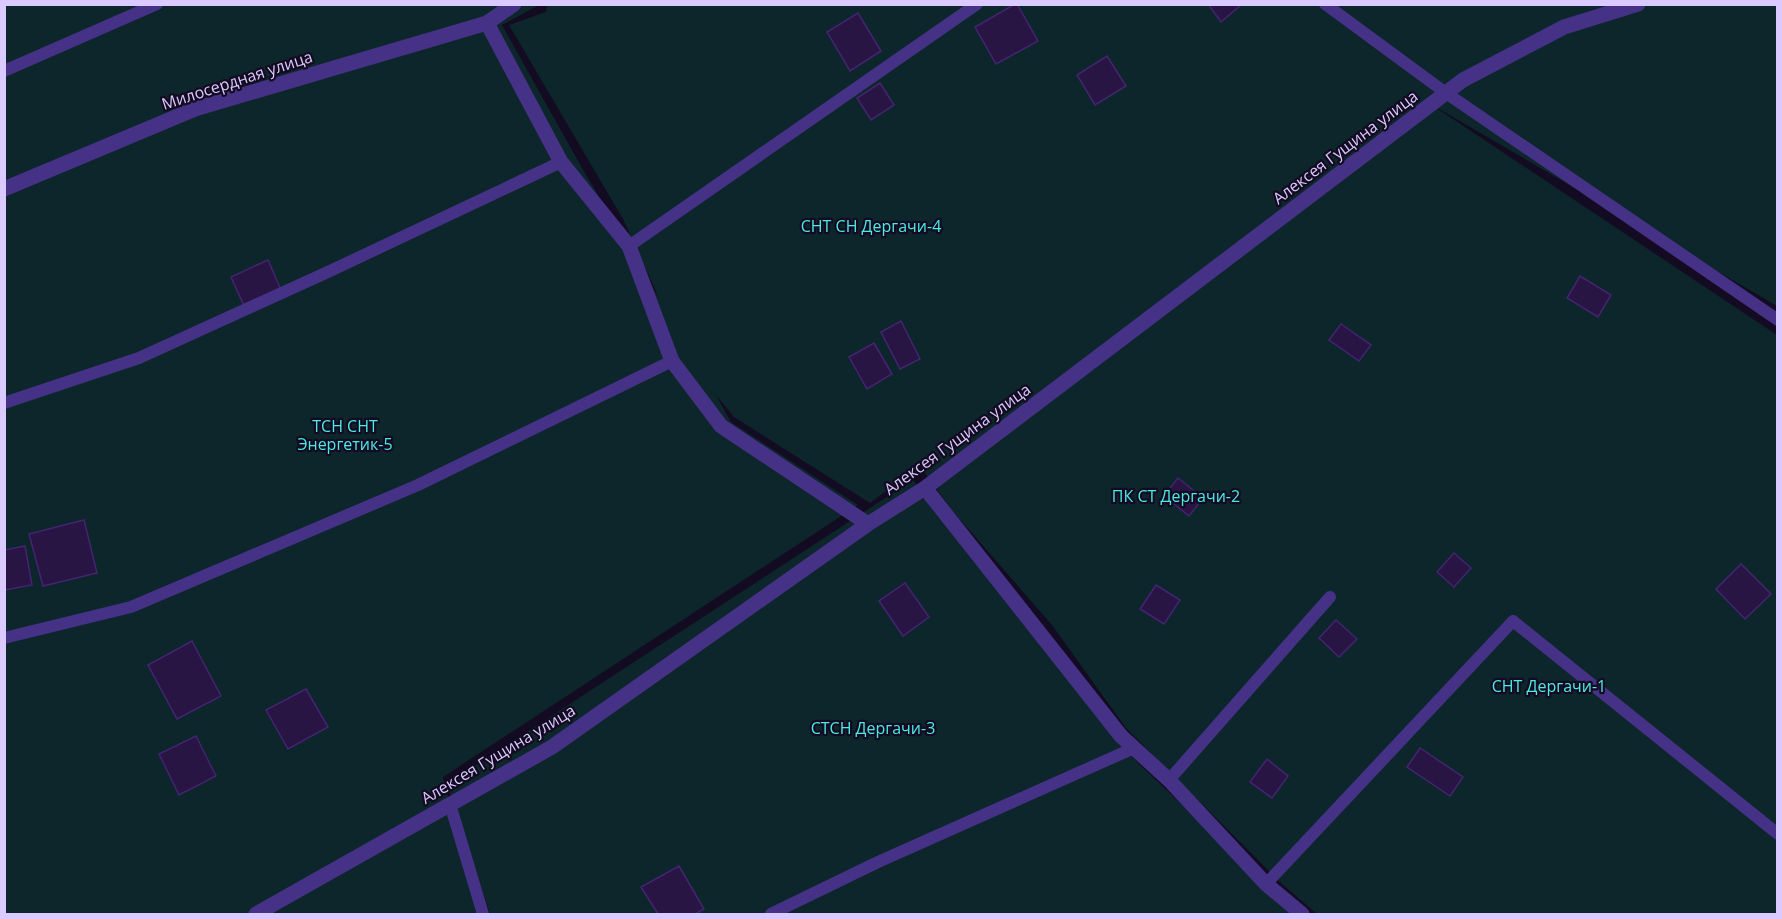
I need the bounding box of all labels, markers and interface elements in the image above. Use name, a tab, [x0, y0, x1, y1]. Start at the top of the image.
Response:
street label: Милосердная улица	[159, 45, 315, 115]
street label: Алексея Гущина улица	[1268, 85, 1422, 209]
park label: СНТ СН Дергачи-4	[801, 215, 941, 237]
street label: Алексея Гущина улица	[879, 378, 1035, 500]
park label: ТСН СНТ Энергетик-5	[297, 415, 393, 455]
park label: ПК СТ Дергачи-2	[1112, 485, 1240, 507]
park label: СНТ Дергачи-1	[1492, 675, 1606, 697]
street label: Алексея Гущина улица	[417, 699, 579, 809]
park label: СТСН Дергачи-3	[811, 717, 935, 739]

